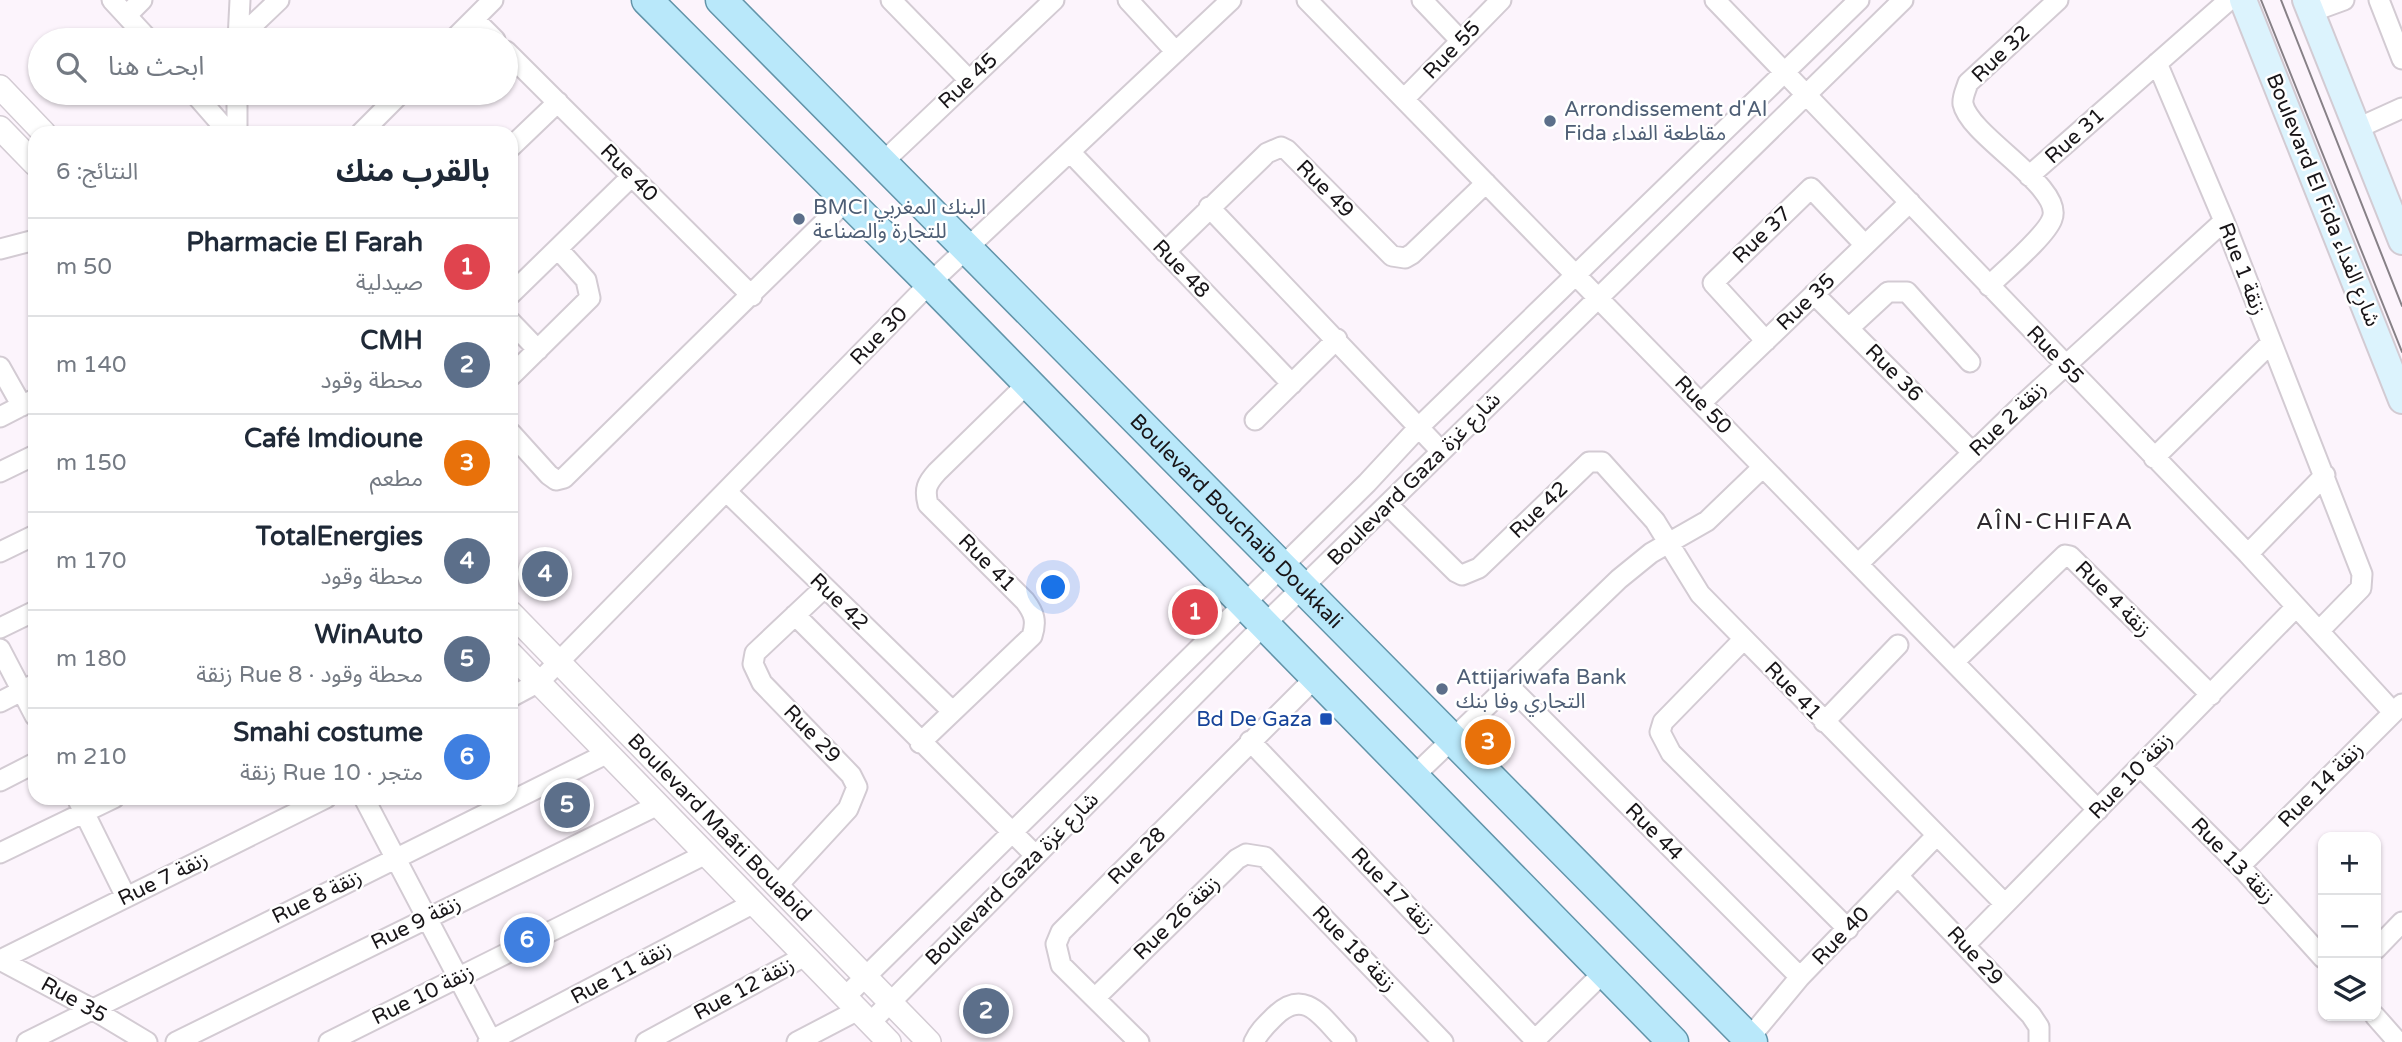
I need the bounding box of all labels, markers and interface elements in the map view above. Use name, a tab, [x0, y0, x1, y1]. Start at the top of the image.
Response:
street label: Rue 55	[1418, 16, 1486, 84]
street label: Rue 32	[1967, 20, 2035, 88]
search box	[28, 28, 518, 105]
street label: Rue 45	[933, 47, 1003, 115]
icon: search	[52, 48, 90, 86]
text: ابحث هنا	[108, 51, 204, 82]
street label: Boulevard El Fida شارع الفداء	[2259, 70, 2385, 331]
place label: Arrondissement d'Al Fida مقاطعة الفداء	[1564, 97, 1767, 146]
street label: Rue 31	[2040, 103, 2110, 169]
marker: Arrondissement d'Al Fida مقاطعة الفداء	[1542, 113, 1558, 129]
street label: Rue 40	[595, 139, 663, 207]
text: بالقرب منك	[336, 153, 490, 190]
street label: Rue 49	[1291, 155, 1359, 223]
text: النتائج: 6	[56, 158, 138, 186]
place label: BMCI البنك المغربي للتجارة والصناعة	[813, 195, 986, 244]
street label: Rue 37	[1728, 201, 1796, 269]
marker: BMCI البنك المغربي للتجارة والصناعة	[791, 211, 807, 227]
street label: Rue 1 زنقة	[2213, 219, 2271, 319]
text: Pharmacie El Farah	[186, 227, 423, 258]
street label: Rue 48	[1147, 235, 1215, 303]
text: 50 m	[56, 253, 112, 281]
text: 1	[460, 253, 474, 281]
street label: Rue 35	[1772, 268, 1840, 336]
text: صيدلية	[356, 269, 423, 297]
street label: Rue 30	[845, 302, 913, 370]
street label: Rue 55	[2021, 321, 2089, 389]
text: CMH	[360, 325, 423, 356]
street label: Rue 36	[1860, 339, 1928, 407]
text: 140 m	[56, 351, 126, 379]
text: 2	[460, 351, 474, 379]
text: محطة وقود	[320, 367, 423, 395]
street label: Rue 50	[1669, 371, 1737, 439]
street label: Rue 2 زنقة	[1964, 376, 2052, 462]
street label: Boulevard Gaza شارع غزة	[1322, 387, 1507, 572]
street label: Boulevard Bouchaib Doukkali	[1125, 408, 1348, 634]
text: Café Imdioune	[244, 423, 423, 454]
text: 150 m	[56, 449, 126, 477]
text: 3	[460, 449, 474, 477]
text: مطعم	[370, 465, 423, 493]
street label: Rue 42	[1505, 476, 1573, 544]
district label: AÎN-CHIFAA	[1976, 508, 2134, 536]
text: TotalEnergies	[256, 521, 423, 552]
street label: Rue 41	[953, 529, 1021, 597]
text: 170 m	[56, 547, 126, 575]
text: 4	[460, 547, 474, 575]
pin: 4	[522, 548, 568, 600]
street label: Rue 4 زنقة	[2070, 556, 2156, 642]
text: محطة وقود	[320, 563, 423, 591]
street label: Rue 42	[805, 568, 873, 636]
your location	[1036, 570, 1070, 604]
pin: 1	[1172, 586, 1218, 638]
text: WinAuto	[315, 619, 423, 650]
text: 180 m	[56, 645, 126, 673]
text: 5	[460, 645, 474, 673]
street label: Rue 41	[1759, 657, 1827, 725]
text: محطة وقود · Rue 8 زنقة	[196, 661, 423, 689]
place label: Attijariwafa Bank التجاري وفا بنك	[1456, 665, 1626, 716]
marker: Attijariwafa Bank التجاري وفا بنك	[1434, 681, 1450, 697]
street label: Rue 29	[778, 700, 846, 768]
place label: Bd De Gaza	[1196, 707, 1312, 732]
marker: Bd De Gaza	[1318, 711, 1334, 727]
pin: 3	[1465, 716, 1511, 768]
text: Smahi costume	[233, 717, 423, 748]
street label: Boulevard Maâti Bouabid	[623, 728, 817, 926]
street label: Rue 10 زنقة	[2084, 728, 2178, 824]
street label: Rue 14 زنقة	[2273, 737, 2369, 833]
text: 210 m	[56, 743, 126, 771]
text: 6	[460, 743, 474, 771]
text: متجر · Rue 10 زنقة	[240, 759, 423, 787]
pin: 5	[544, 779, 590, 831]
street label: Boulevard Gaza شارع غزة	[920, 787, 1105, 972]
street label: Rue 44	[1620, 798, 1688, 866]
street label: Rue 13 زنقة	[2186, 813, 2280, 909]
street label: Rue 28	[1103, 822, 1171, 890]
map controls	[2318, 832, 2381, 1021]
button: +	[2318, 832, 2381, 895]
street label: Rue 17 زنقة	[1346, 843, 1440, 939]
street label: Rue 7 زنقة	[114, 846, 212, 912]
street label: Rue 8 زنقة	[268, 864, 366, 930]
street label: Rue 26 زنقة	[1129, 871, 1225, 965]
street label: Rue 9 زنقة	[367, 890, 465, 956]
button: −	[2318, 895, 2381, 958]
street label: Rue 18 زنقة	[1307, 901, 1401, 997]
street label: Rue 40	[1807, 902, 1875, 970]
pin: 6	[504, 914, 550, 966]
street label: Rue 29	[1941, 921, 2009, 991]
street label: Rue 11 زنقة	[566, 936, 676, 1010]
street label: Rue 12 زنقة	[689, 952, 799, 1026]
button: layers	[2318, 958, 2381, 1021]
street label: Rue 10 زنقة	[368, 960, 478, 1030]
street label: Rue 35	[37, 972, 111, 1028]
pin: 2	[963, 985, 1009, 1037]

